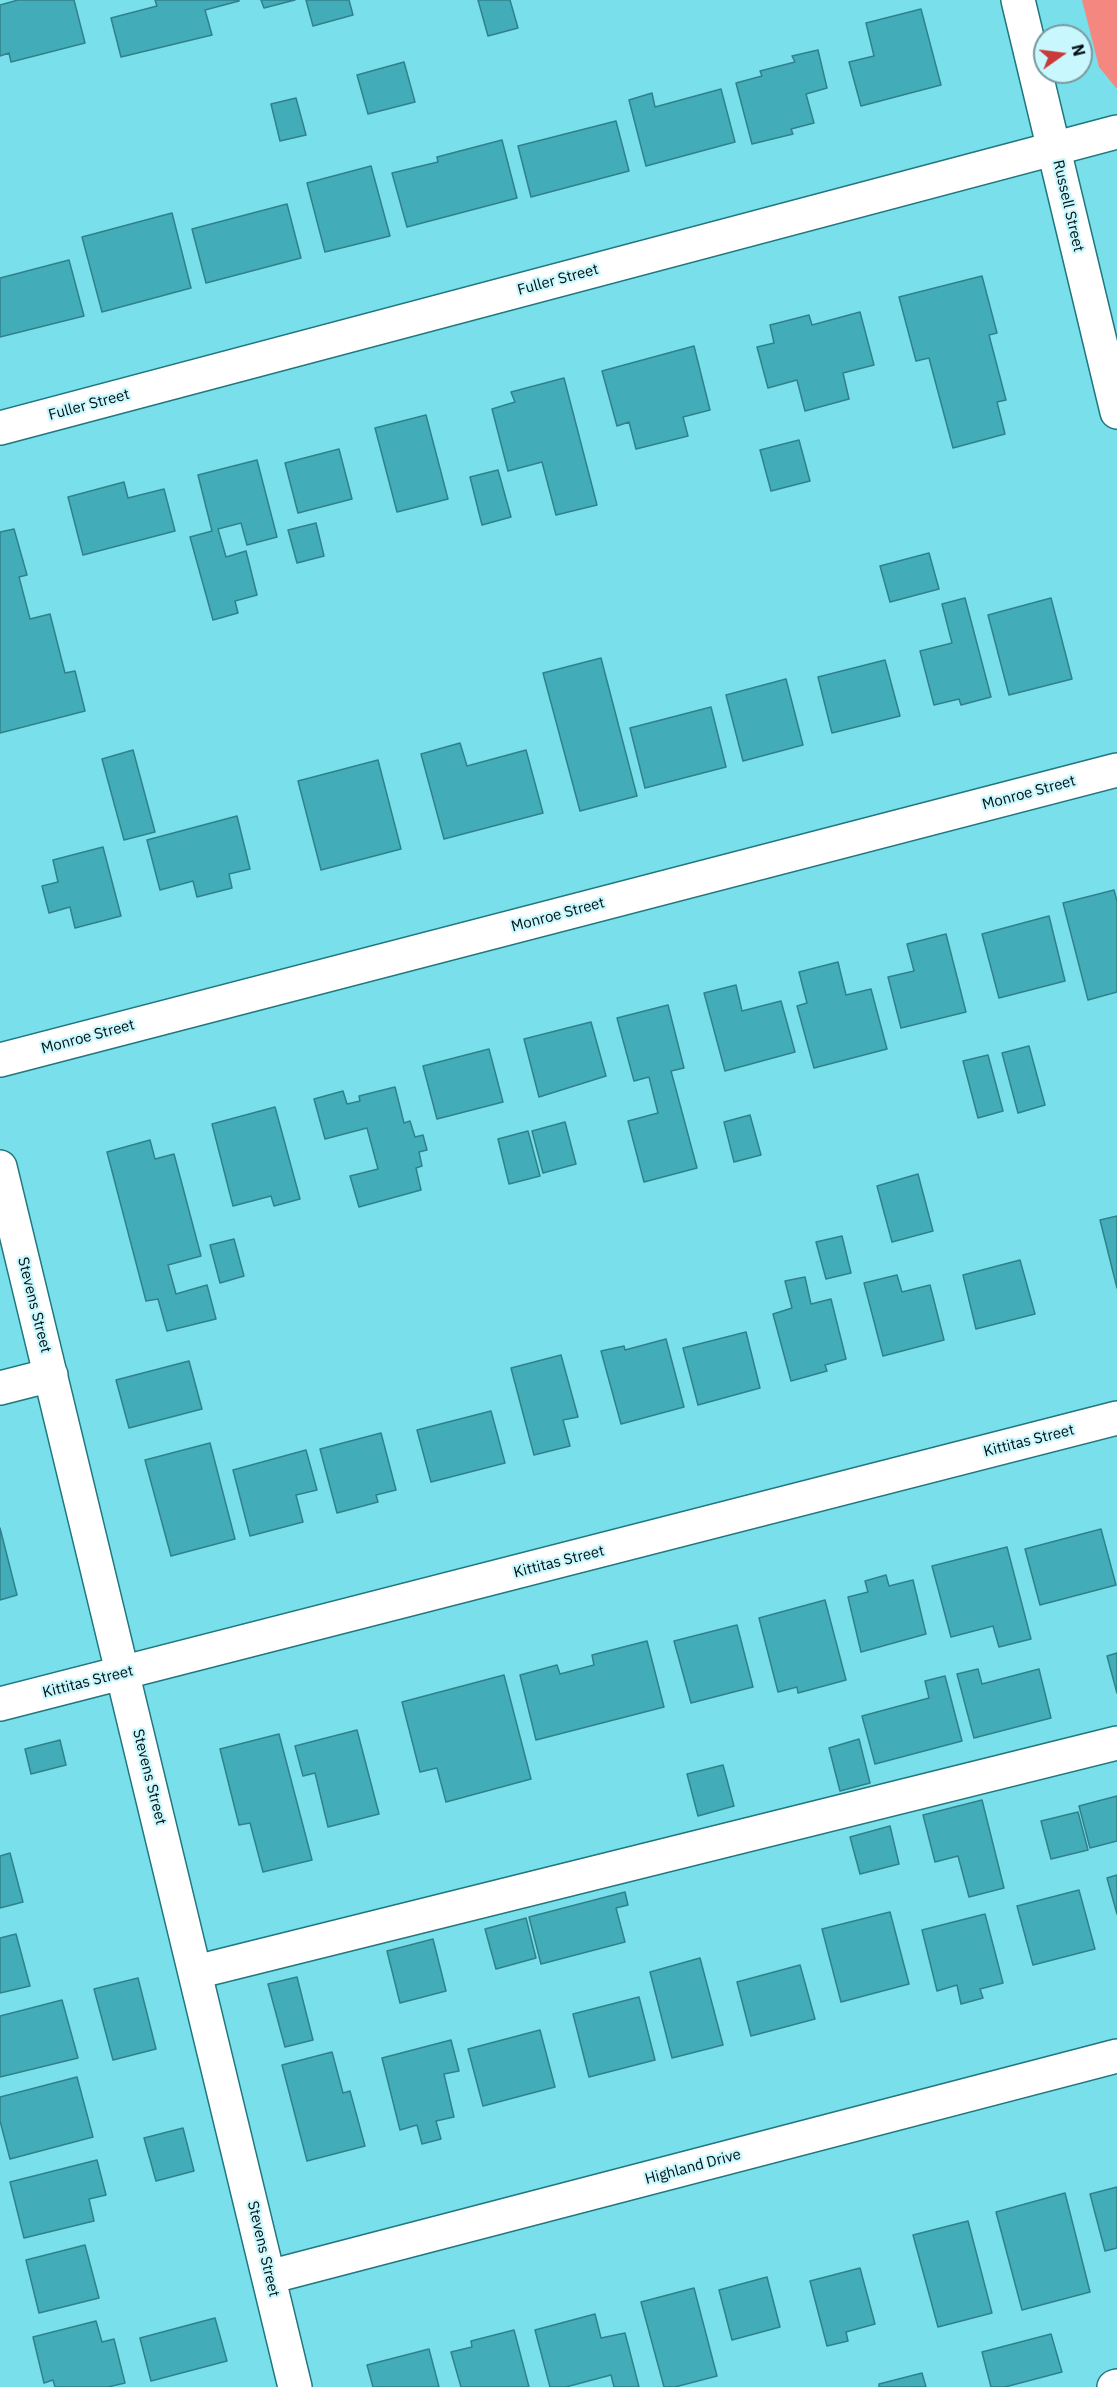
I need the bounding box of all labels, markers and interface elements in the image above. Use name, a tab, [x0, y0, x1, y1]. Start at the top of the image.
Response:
north arrow	[1033, 24, 1093, 84]
text: N	[1067, 42, 1090, 58]
street label: Russell Street	[1049, 158, 1087, 254]
street label: Fuller Street	[516, 261, 600, 299]
street label: Fuller Street	[47, 386, 131, 424]
street label: Monroe Street	[980, 772, 1078, 814]
street label: Monroe Street	[509, 894, 607, 936]
street label: Monroe Street	[39, 1016, 137, 1058]
street label: Stevens Street	[13, 1255, 55, 1355]
street label: Kittitas Street	[982, 1421, 1076, 1461]
street label: Kittitas Street	[512, 1542, 606, 1582]
street label: Kittitas Street	[41, 1662, 135, 1702]
street label: Stevens Street	[128, 1727, 170, 1827]
street label: Highland Drive	[643, 2146, 743, 2188]
street label: Stevens Street	[243, 2199, 283, 2299]

